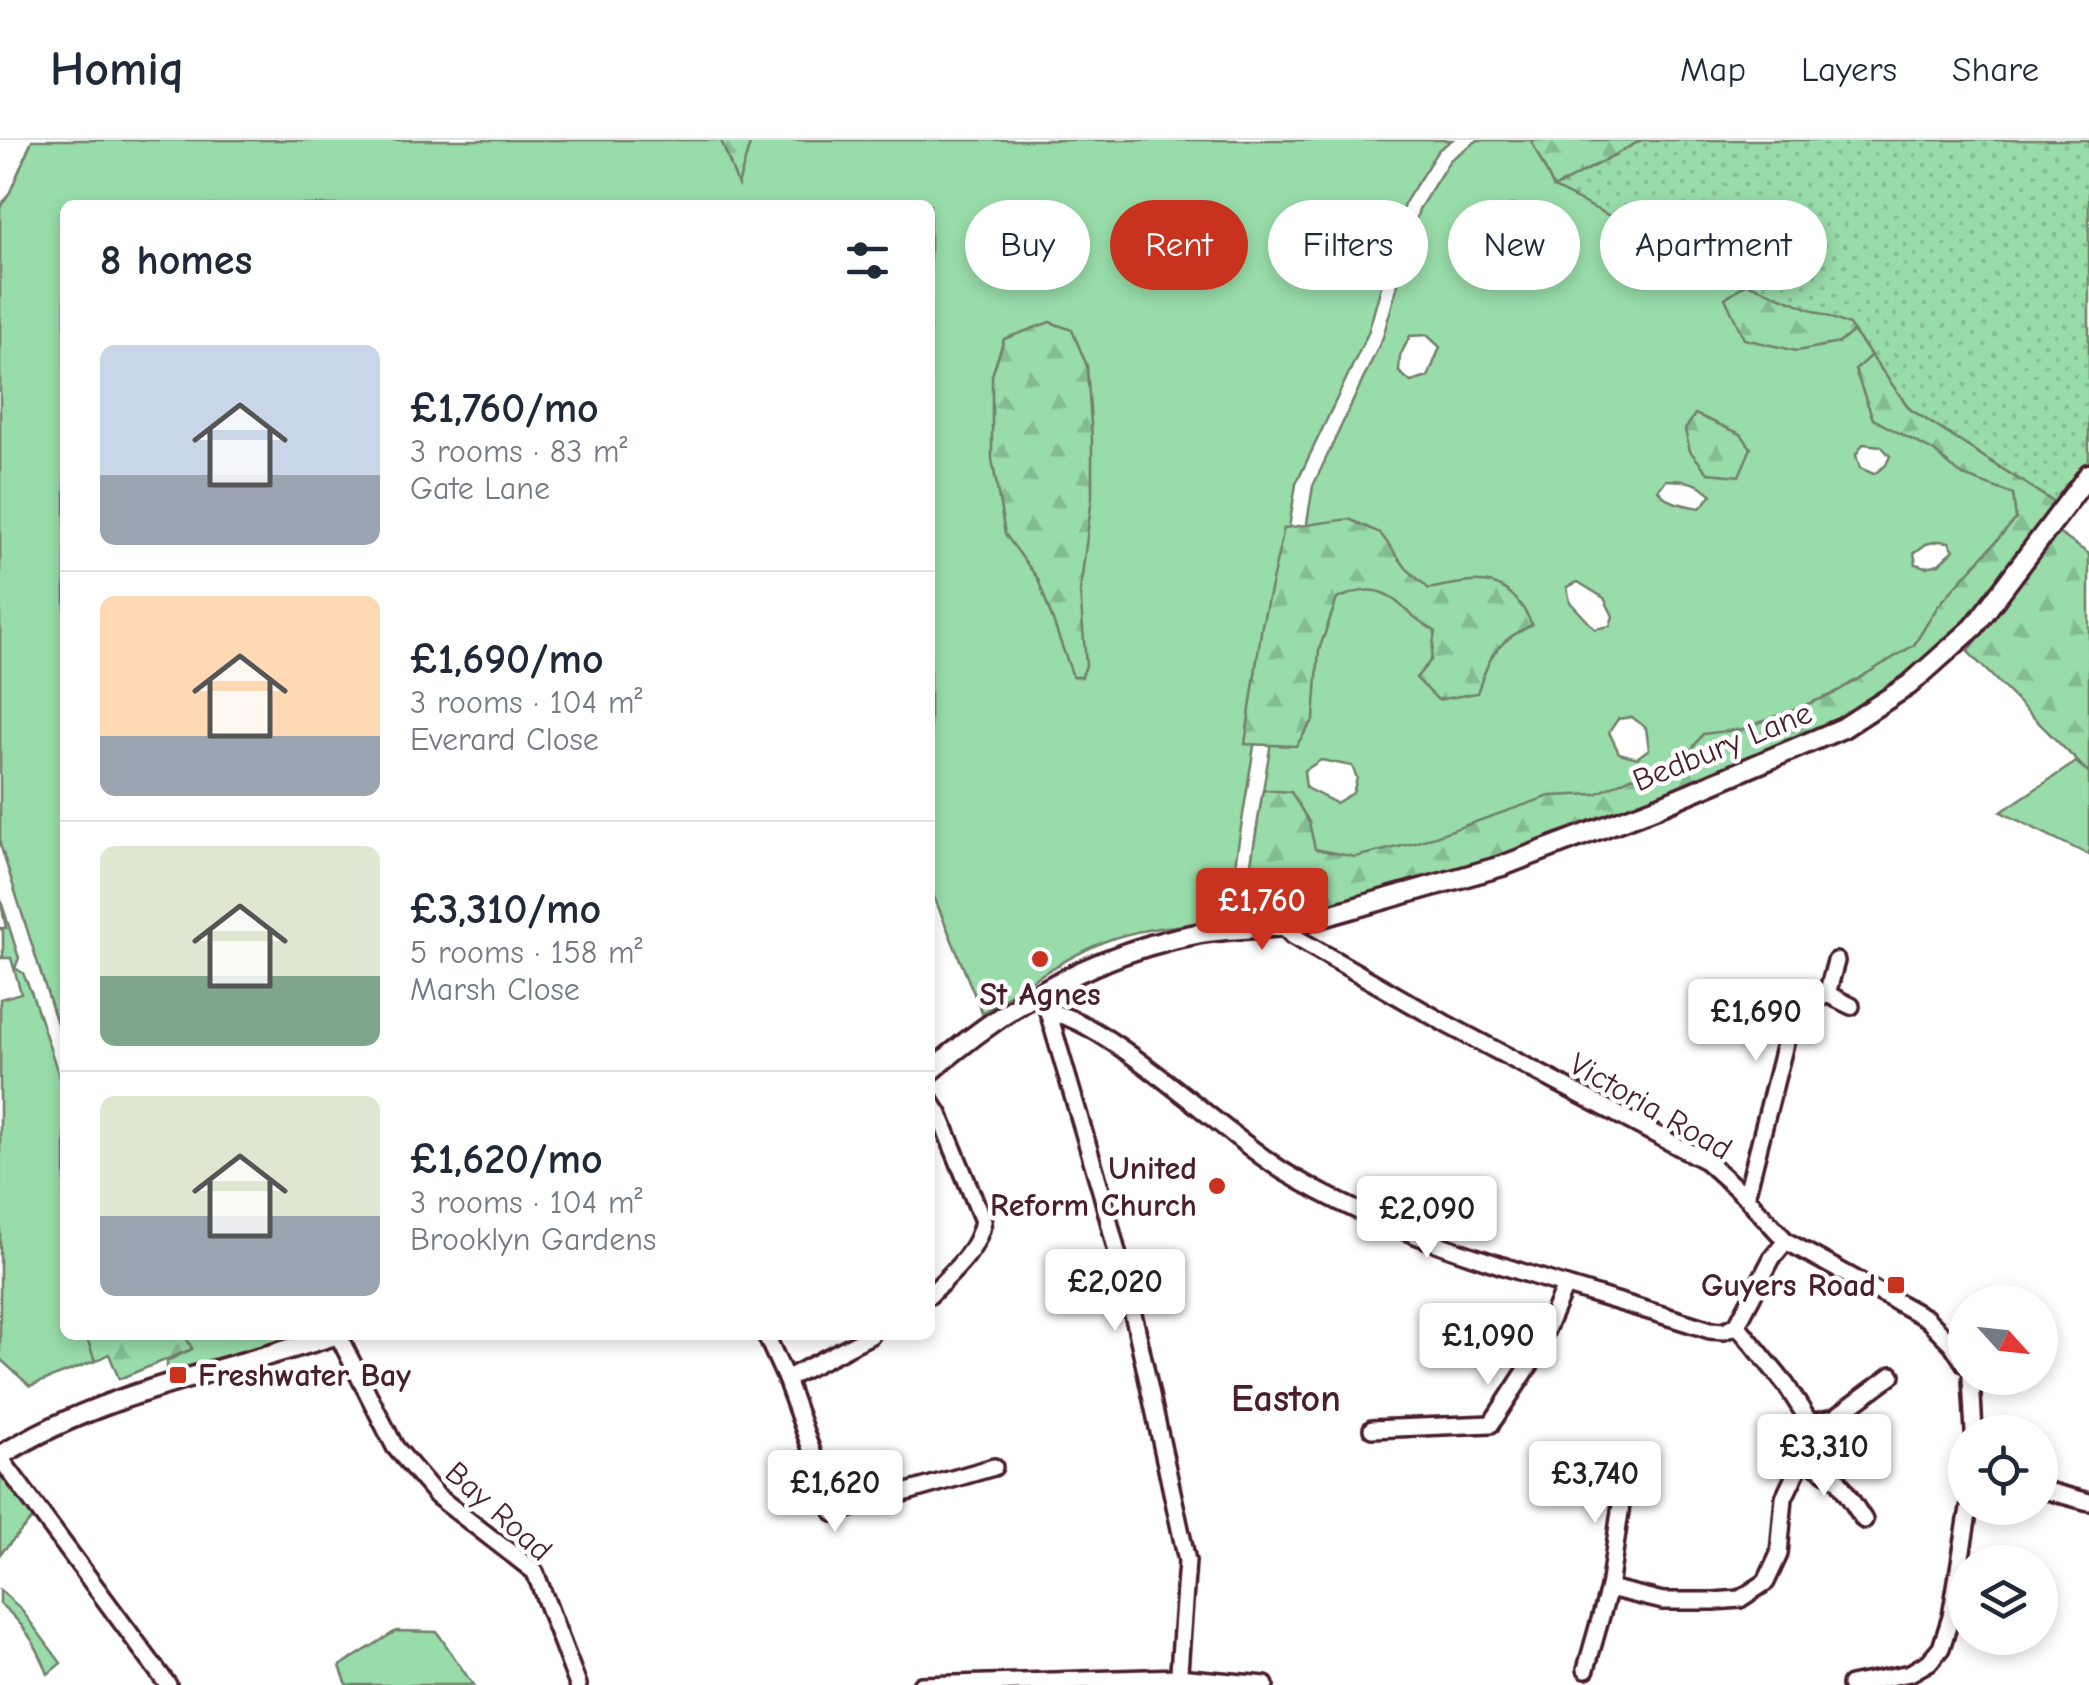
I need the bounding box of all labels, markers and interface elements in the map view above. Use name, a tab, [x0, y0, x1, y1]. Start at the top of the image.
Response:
text: Homiq	[50, 42, 184, 97]
text: Map	[1680, 49, 1746, 90]
text: Layers	[1801, 49, 1897, 90]
text: Share	[1952, 49, 2039, 90]
chip: Buy	[965, 200, 1090, 290]
chip: Rent	[1110, 200, 1248, 290]
chip: Filters	[1268, 200, 1428, 290]
chip: New	[1448, 200, 1580, 290]
chip: Apartment	[1600, 200, 1827, 290]
icon: filters	[840, 233, 895, 288]
text: 8 homes	[100, 236, 252, 285]
text: £1,760/mo	[410, 384, 599, 433]
icon: home	[180, 385, 300, 505]
text: 3 rooms · 83 m²	[410, 433, 627, 470]
text: Gate Lane	[410, 470, 550, 507]
text: £1,690/mo	[410, 635, 604, 684]
icon: home	[180, 636, 300, 756]
text: 3 rooms · 104 m²	[410, 684, 642, 721]
street label: Bedbury Lane	[1627, 694, 1817, 799]
text: Everard Close	[410, 721, 599, 758]
pin: £1,760	[1181, 868, 1343, 953]
text: £1,760	[1218, 882, 1306, 919]
text: £3,310/mo	[410, 885, 601, 934]
icon: home	[180, 886, 300, 1006]
text: 5 rooms · 158 m²	[410, 934, 642, 971]
marker: St Agnes	[1029, 948, 1051, 970]
text: Marsh Close	[410, 971, 580, 1008]
place label: St Agnes	[979, 976, 1101, 1013]
pin: £1,690	[1675, 979, 1837, 1064]
text: £1,690	[1710, 993, 1802, 1030]
street label: Victoria Road	[1563, 1045, 1738, 1168]
text: £1,620/mo	[410, 1135, 603, 1184]
icon: home	[180, 1136, 300, 1256]
place label: United Reform Church	[990, 1150, 1197, 1224]
marker: United Reform Church	[1206, 1175, 1228, 1197]
pin: £2,090	[1346, 1176, 1508, 1261]
text: 3 rooms · 104 m²	[410, 1184, 642, 1221]
text: £2,090	[1379, 1190, 1475, 1227]
text: Brooklyn Gardens	[410, 1221, 656, 1258]
pin: £2,020	[1034, 1249, 1196, 1334]
text: £2,020	[1067, 1263, 1163, 1300]
place label: Guyers Road	[1701, 1267, 1876, 1304]
marker: Guyers Road	[1885, 1274, 1907, 1296]
north arrow	[1948, 1285, 2058, 1395]
map controls	[1948, 1285, 2058, 1655]
pin: £1,090	[1407, 1303, 1569, 1388]
text: £1,090	[1441, 1317, 1535, 1354]
place label: Freshwater Bay	[198, 1357, 411, 1394]
marker: Freshwater Bay	[167, 1364, 189, 1386]
district label: Easton	[1231, 1377, 1341, 1421]
pin: £3,310	[1743, 1414, 1905, 1499]
button: locate	[1948, 1415, 2058, 1525]
text: £3,310	[1779, 1428, 1869, 1465]
pin: £3,740	[1514, 1441, 1676, 1526]
pin: £1,620	[754, 1450, 916, 1535]
street label: Bay Road	[438, 1454, 560, 1569]
text: £3,740	[1551, 1455, 1639, 1492]
text: £1,620	[790, 1464, 880, 1501]
button: layers	[1948, 1545, 2058, 1655]

